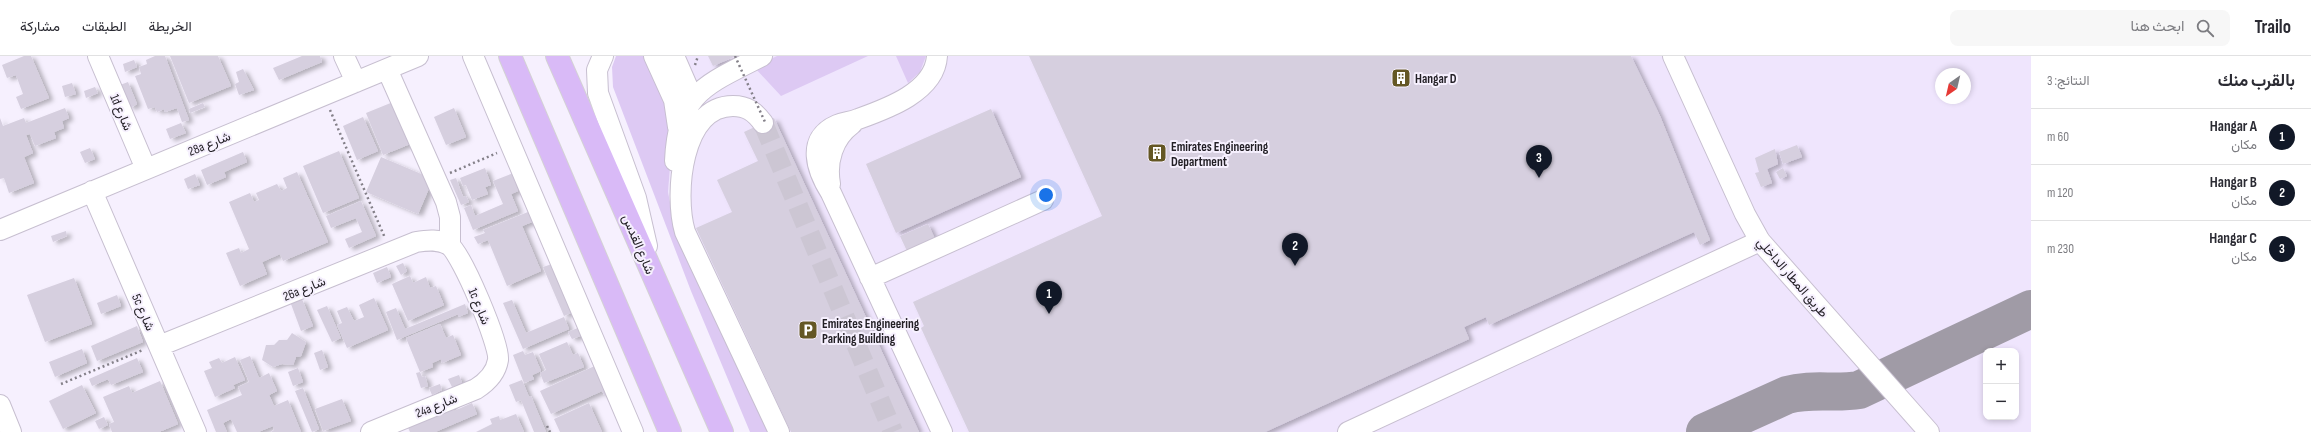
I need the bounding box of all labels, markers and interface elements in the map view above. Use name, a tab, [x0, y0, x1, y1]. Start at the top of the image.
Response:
search box	[1950, 10, 2230, 46]
text: Trailo	[2254, 16, 2291, 39]
text: ابحث هنا	[2131, 17, 2184, 36]
icon: search	[2194, 17, 2216, 39]
text: مشاركة	[20, 18, 60, 35]
text: الطبقات	[82, 18, 126, 35]
text: الخريطة	[148, 18, 192, 35]
building icon: Hangar D	[1390, 67, 1412, 89]
north arrow	[1935, 68, 1971, 104]
place label: Hangar D	[1415, 71, 1457, 87]
text: بالقرب منك	[2218, 71, 2295, 91]
text: النتائج: 3	[2047, 73, 2089, 89]
street label: 1d شارع	[105, 92, 136, 133]
text: Hangar A	[2210, 117, 2257, 136]
street label: 28a شارع	[186, 128, 233, 161]
text: 60 m	[2047, 129, 2069, 145]
text: 1	[2279, 129, 2285, 145]
text: مكان	[2231, 137, 2257, 153]
place label: Emirates Engineering Department	[1171, 139, 1269, 170]
building icon: Emirates Engineering Department	[1146, 142, 1168, 164]
pin: 3	[1526, 145, 1552, 178]
text: Hangar B	[2210, 173, 2257, 192]
your location	[1036, 185, 1056, 205]
text: 120 m	[2047, 185, 2073, 201]
text: 2	[2279, 185, 2285, 201]
text: مكان	[2231, 193, 2257, 209]
street label: شارع القدس	[617, 212, 658, 277]
text: Hangar C	[2209, 229, 2257, 248]
pin: 2	[1282, 233, 1308, 266]
street label: طريق المطار الداخلي	[1752, 234, 1831, 322]
text: 230 m	[2047, 241, 2074, 257]
text: 3	[2279, 241, 2285, 257]
text: مكان	[2231, 249, 2257, 265]
street label: 26a شارع	[281, 273, 328, 306]
pin: 1	[1036, 281, 1062, 314]
street label: 1c شارع	[464, 286, 494, 327]
street label: 5c شارع	[127, 291, 158, 334]
place label: Emirates Engineering Parking Building	[822, 316, 920, 347]
parking icon: Emirates Engineering Parking Building	[797, 319, 819, 341]
map controls	[1983, 348, 2019, 420]
button: +	[1983, 348, 2019, 384]
button: −	[1983, 384, 2019, 420]
street label: 24a شارع	[413, 390, 460, 423]

